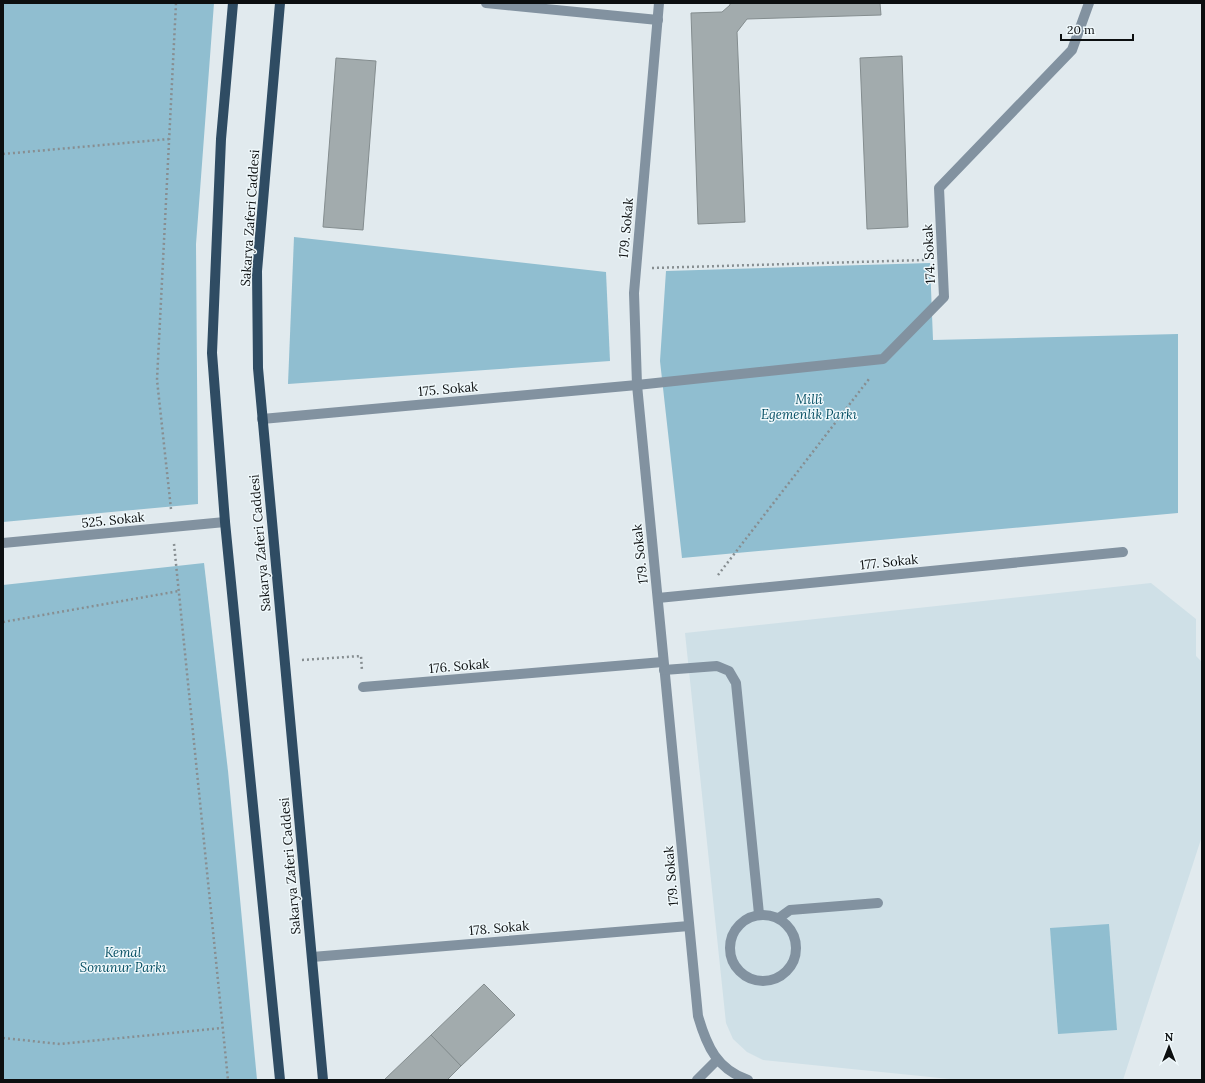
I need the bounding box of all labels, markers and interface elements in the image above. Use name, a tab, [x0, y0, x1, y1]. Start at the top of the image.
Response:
scale bar	[1061, 16, 1133, 42]
text: 20 m	[1067, 22, 1095, 37]
street label: Sakarya Zaferi Caddesi	[237, 149, 263, 287]
street label: 179. Sokak	[615, 197, 637, 259]
street label: 174. Sokak	[919, 224, 939, 284]
street label: 175. Sokak	[417, 378, 479, 400]
park label: Millî Egemenlik Parkı	[761, 391, 858, 423]
street label: Sakarya Zaferi Caddesi	[246, 473, 274, 612]
street label: 525. Sokak	[81, 508, 145, 532]
street label: 179. Sokak	[628, 523, 652, 585]
street label: 177. Sokak	[859, 550, 919, 574]
street label: 176. Sokak	[428, 655, 490, 677]
street label: Sakarya Zaferi Caddesi	[276, 796, 304, 935]
street label: 179. Sokak	[660, 845, 682, 907]
street label: 178. Sokak	[468, 917, 530, 939]
park label: Kemal Sonunur Parkı	[80, 944, 167, 976]
north arrow	[1149, 1027, 1189, 1067]
text: N	[1165, 1030, 1174, 1044]

